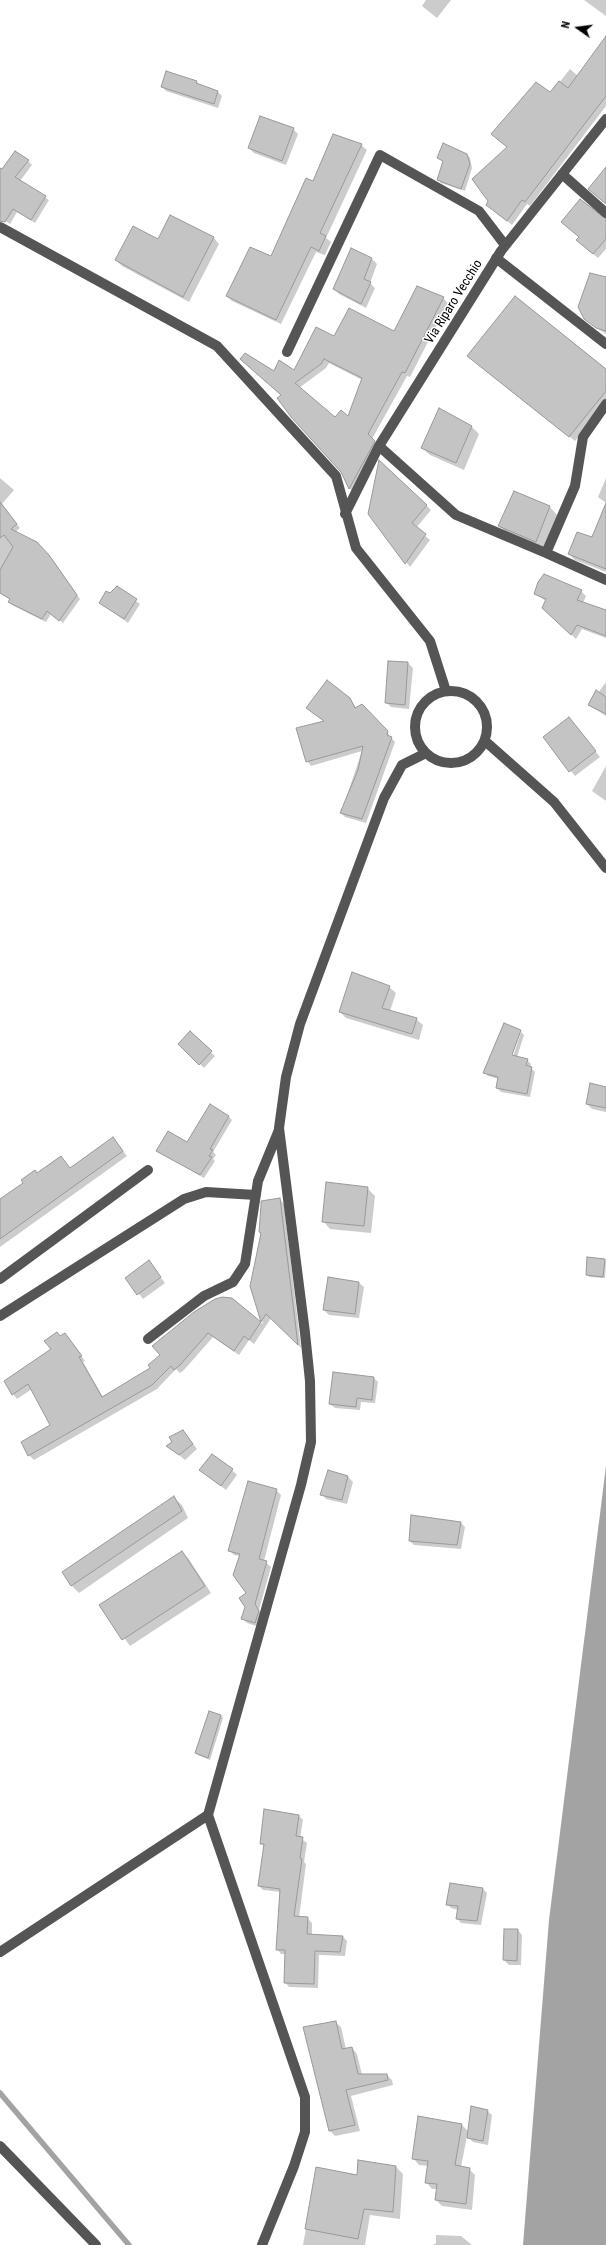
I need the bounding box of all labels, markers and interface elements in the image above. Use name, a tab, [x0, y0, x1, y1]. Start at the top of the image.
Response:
north arrow	[558, 8, 598, 48]
text: N	[559, 20, 573, 30]
street label: Via Riparo Vecchio	[422, 257, 486, 347]

